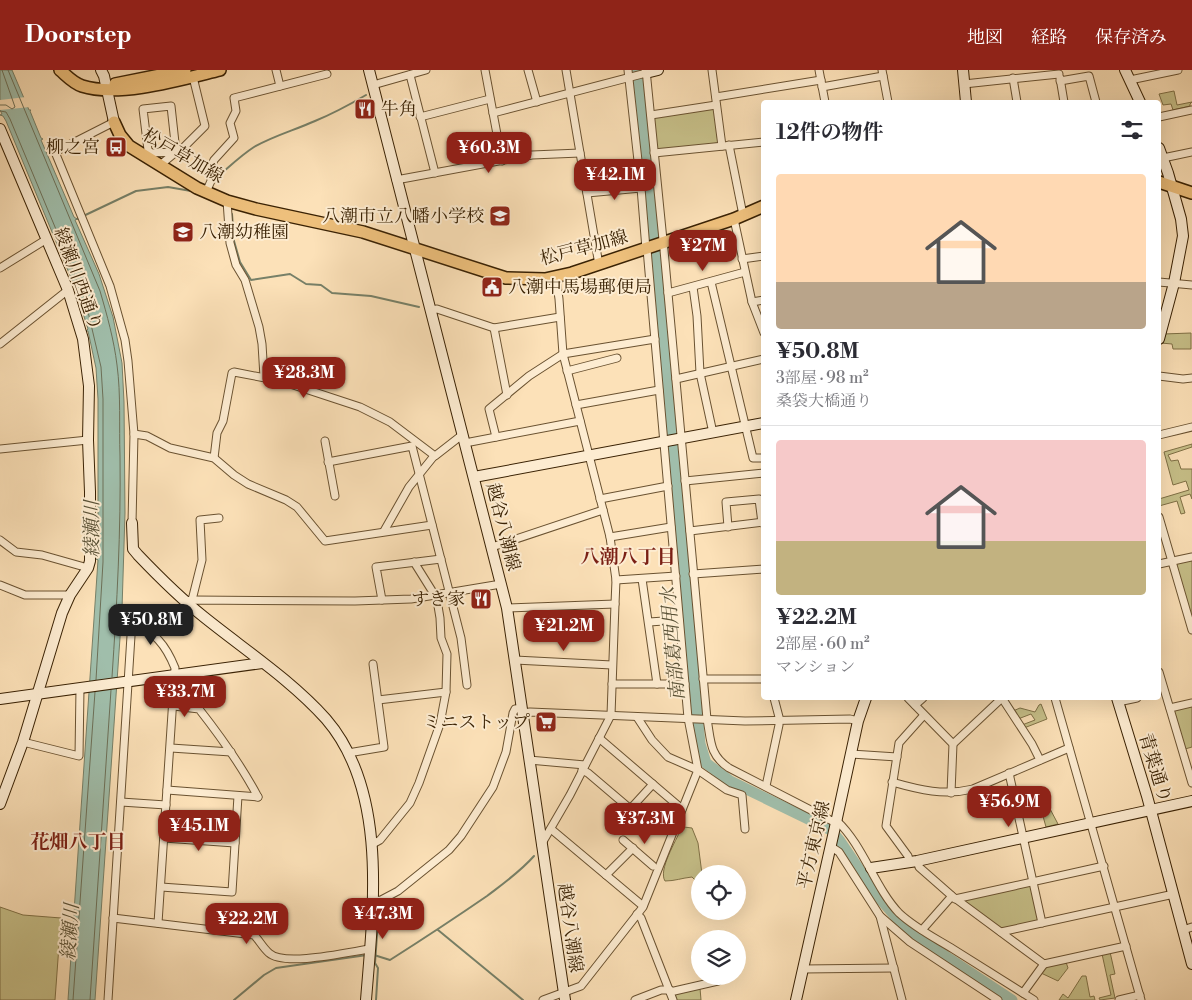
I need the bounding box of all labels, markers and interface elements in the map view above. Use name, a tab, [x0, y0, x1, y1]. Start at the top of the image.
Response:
text: Doorstep	[25, 20, 132, 50]
text: 地図	[967, 26, 1003, 49]
text: 経路	[1031, 26, 1067, 49]
text: 保存済み	[1095, 26, 1167, 49]
restaurant icon: 牛角	[353, 97, 377, 121]
place label: 牛角	[381, 98, 417, 121]
icon: filters	[1118, 116, 1146, 144]
text: 12件の物件	[776, 120, 884, 146]
street label: 松戸草加線	[138, 124, 228, 188]
pin: ¥60.3M	[448, 132, 530, 174]
bus stop icon: 柳之宮	[104, 135, 128, 159]
place label: 柳之宮	[46, 136, 100, 159]
text: ¥60.3M	[458, 138, 520, 158]
pin: ¥42.1M	[574, 158, 656, 201]
text: ¥42.1M	[585, 165, 645, 185]
school or university icon: 八潮市立八幡小学校	[488, 204, 512, 228]
place label: 八潮市立八幡小学校	[322, 205, 484, 228]
icon: home	[916, 207, 1006, 297]
school or university icon: 八潮幼稚園	[171, 220, 195, 244]
place label: 八潮幼稚園	[199, 221, 289, 244]
street label: 綾瀬川西通り	[49, 224, 107, 334]
street label: 松戸草加線	[538, 225, 630, 271]
pin: ¥27M	[673, 230, 733, 272]
text: ¥27M	[680, 236, 726, 256]
public building icon: 八潮中馬場郵便局	[480, 275, 504, 299]
place label: 八潮中馬場郵便局	[508, 276, 652, 299]
text: ¥50.8M	[776, 339, 859, 365]
pin: ¥28.3M	[263, 356, 345, 399]
text: ¥28.3M	[273, 363, 335, 383]
text: 3部屋 · 98 m²	[776, 368, 869, 388]
text: 桑袋大橋通り	[776, 391, 872, 411]
icon: home	[916, 472, 1006, 562]
street label: 越谷八潮線	[481, 481, 525, 573]
water label: 綾瀬川	[80, 499, 104, 558]
district label: 八潮八丁目	[580, 545, 676, 569]
water label: 南部葛西用水	[656, 584, 690, 702]
restaurant icon: すき家	[469, 587, 493, 611]
place label: すき家	[411, 588, 465, 611]
pin: ¥50.8M	[110, 604, 192, 646]
text: ¥22.2M	[776, 605, 857, 631]
text: ¥50.8M	[119, 610, 183, 630]
pin: ¥21.2M	[523, 610, 605, 652]
text: ¥21.2M	[534, 616, 594, 636]
text: 2部屋 · 60 m²	[776, 634, 870, 654]
text: マンション	[776, 657, 855, 677]
pin: ¥33.7M	[144, 676, 226, 718]
text: ¥33.7M	[155, 682, 215, 702]
supermarket icon: ミニストップ	[534, 710, 558, 734]
place label: ミニストップ	[423, 711, 530, 734]
street label: 青葉通り	[1133, 730, 1177, 806]
pin: ¥56.9M	[968, 786, 1050, 828]
text: ¥56.9M	[978, 792, 1040, 812]
street label: 平方東京線	[793, 799, 835, 891]
pin: ¥37.3M	[604, 802, 686, 845]
text: ¥37.3M	[615, 809, 675, 829]
pin: ¥45.1M	[158, 810, 240, 852]
text: ¥45.1M	[169, 816, 229, 836]
district label: 花畑八丁目	[30, 830, 126, 854]
map controls	[691, 865, 746, 985]
button: locate	[691, 865, 746, 920]
street label: 越谷八潮線	[552, 882, 588, 974]
pin: ¥47.3M	[342, 898, 424, 940]
water label: 綾瀬川	[56, 901, 84, 961]
pin: ¥22.2M	[206, 902, 288, 945]
text: ¥47.3M	[353, 904, 413, 924]
text: ¥22.2M	[216, 909, 278, 929]
button: layers	[691, 930, 746, 985]

